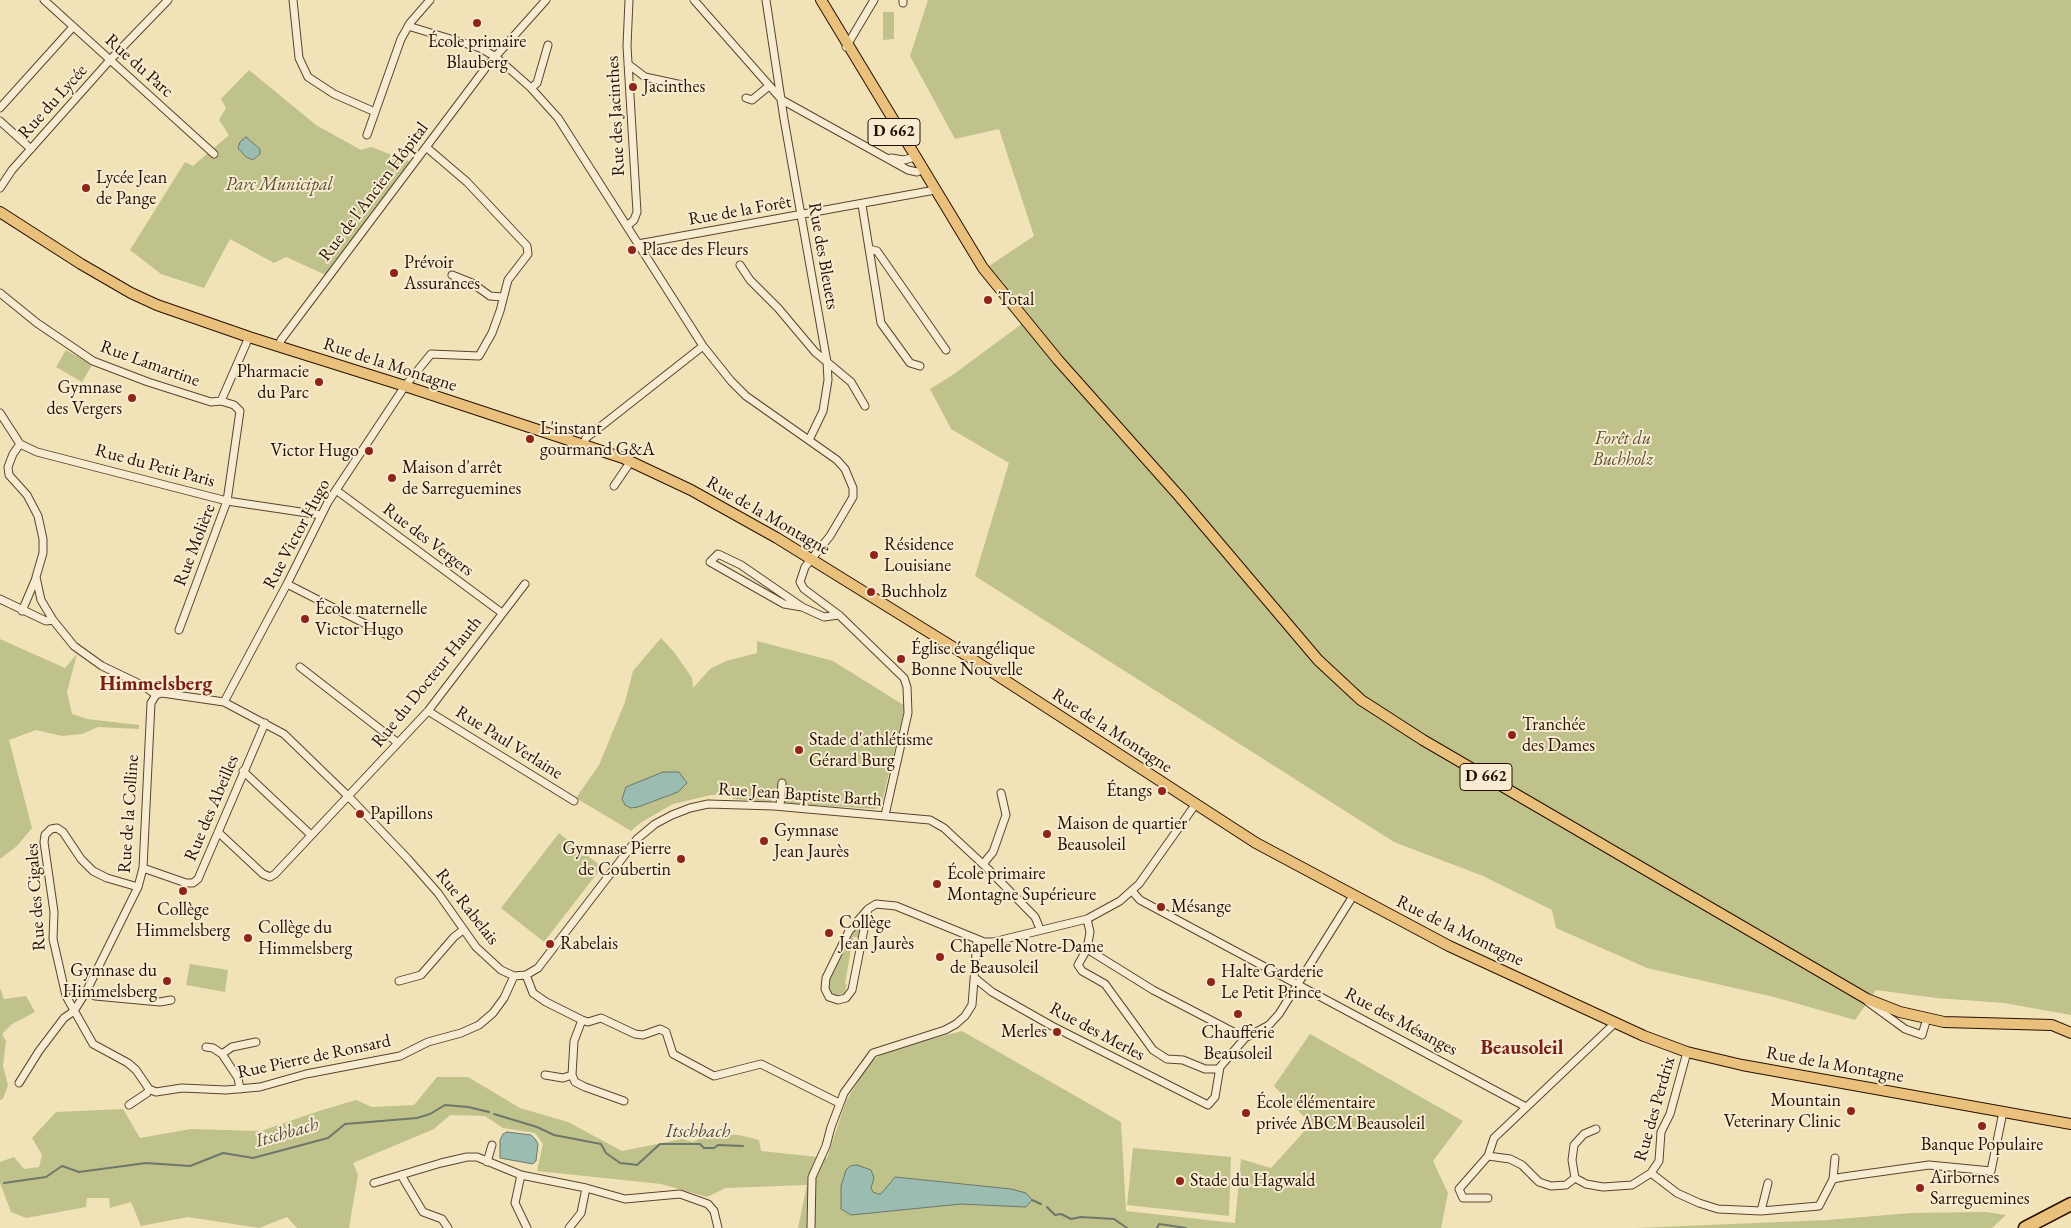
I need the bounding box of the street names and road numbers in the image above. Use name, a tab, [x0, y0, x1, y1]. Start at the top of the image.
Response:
street label: Rue du Parc	[100, 30, 178, 102]
street label: Rue des Jacinthes	[602, 55, 630, 177]
street label: Rue du Lycée	[14, 60, 92, 144]
street label: Rue de l'Ancien Hôpital	[315, 118, 433, 266]
road number: D 662	[868, 118, 920, 146]
street label: Rue de la Forêt	[687, 191, 793, 231]
street label: Rue des Bleuets	[803, 201, 843, 311]
street label: Rue de la Montagne	[320, 333, 460, 397]
street label: Rue Lamartine	[97, 336, 203, 392]
street label: Rue du Petit Paris	[93, 440, 217, 492]
street label: Rue de la Montagne	[702, 472, 834, 560]
street label: Rue Victor Hugo	[259, 475, 335, 593]
street label: Rue des Vergers	[378, 499, 478, 581]
street label: Rue Molière	[169, 501, 221, 589]
street label: Rue du Docteur Hauth	[367, 612, 487, 752]
street label: Rue de la Montagne	[1048, 684, 1176, 778]
street label: Rue Paul Verlaine	[451, 701, 567, 785]
street label: Rue des Abeilles	[180, 752, 244, 864]
street label: Rue de la Colline	[114, 754, 144, 874]
road number: D 662	[1460, 764, 1512, 790]
street label: Rue Jean Baptiste Barth	[717, 778, 883, 812]
street label: Rue des Cigales	[21, 842, 51, 952]
street label: Rue Rabelais	[430, 865, 504, 949]
street label: Rue de la Montagne	[1393, 891, 1527, 971]
street label: Rue des Mésanges	[1341, 983, 1461, 1061]
street label: Rue des Merles	[1046, 998, 1148, 1066]
street label: Rue Pierre de Ronsard	[235, 1030, 393, 1084]
street label: Rue de la Montagne	[1765, 1042, 1905, 1088]
street label: Rue des Perdrix	[1630, 1054, 1680, 1164]

